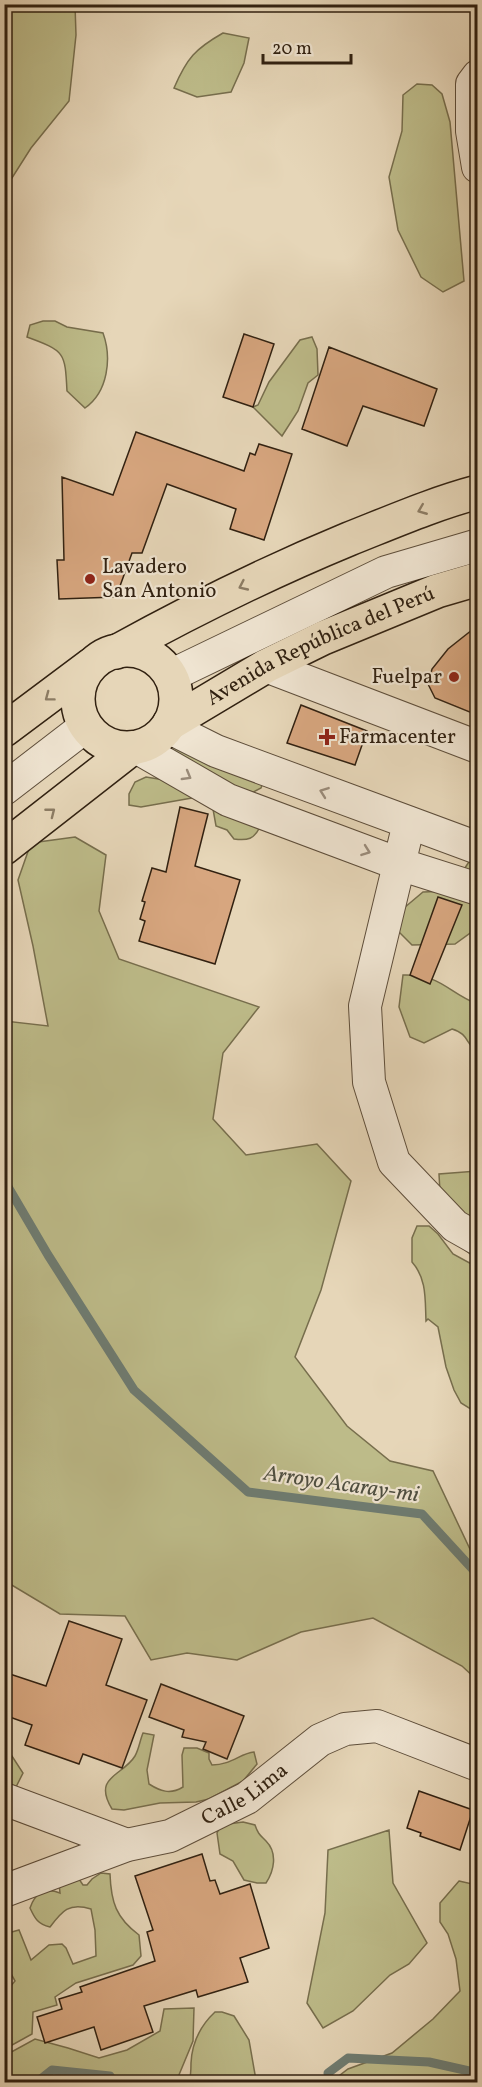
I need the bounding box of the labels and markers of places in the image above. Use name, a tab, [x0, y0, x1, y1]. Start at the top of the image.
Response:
place label: Lavadero San Antonio	[102, 553, 216, 606]
marker: Lavadero San Antonio	[83, 572, 97, 586]
place label: Fuelpar	[371, 663, 442, 692]
marker: Fuelpar	[447, 670, 461, 684]
place label: Farmacenter	[339, 723, 456, 752]
marker: Farmacenter	[320, 730, 334, 744]

